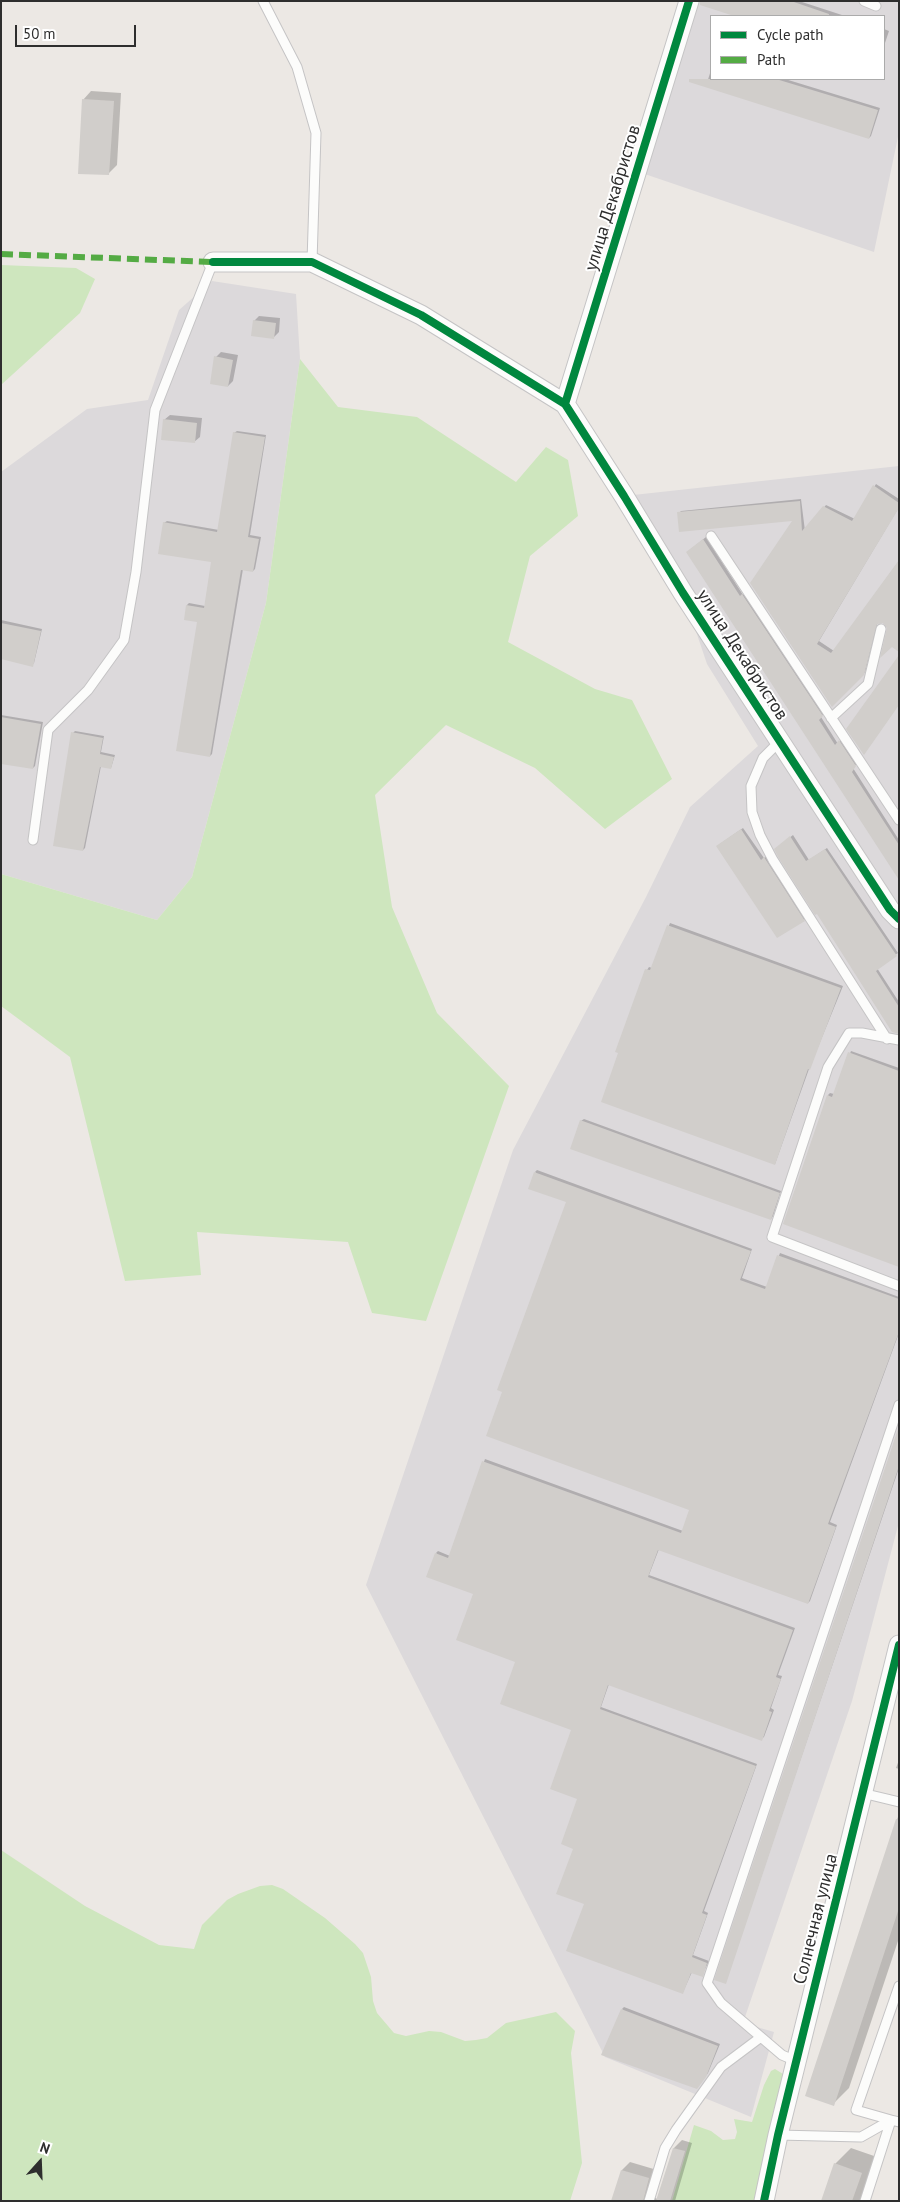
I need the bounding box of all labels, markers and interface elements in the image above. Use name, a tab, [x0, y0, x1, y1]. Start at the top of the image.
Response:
scale bar	[18, 15, 139, 47]
legend	[710, 15, 885, 80]
text: 50 m	[23, 24, 56, 43]
text: Cycle path	[757, 25, 823, 44]
text: Path	[757, 50, 786, 69]
street label: улица Декабристов	[581, 122, 645, 274]
street label: улица Декабристов	[692, 586, 792, 724]
street label: Солнечная улица	[789, 1852, 843, 1986]
north arrow	[15, 2137, 65, 2187]
text: N	[38, 2138, 53, 2158]

